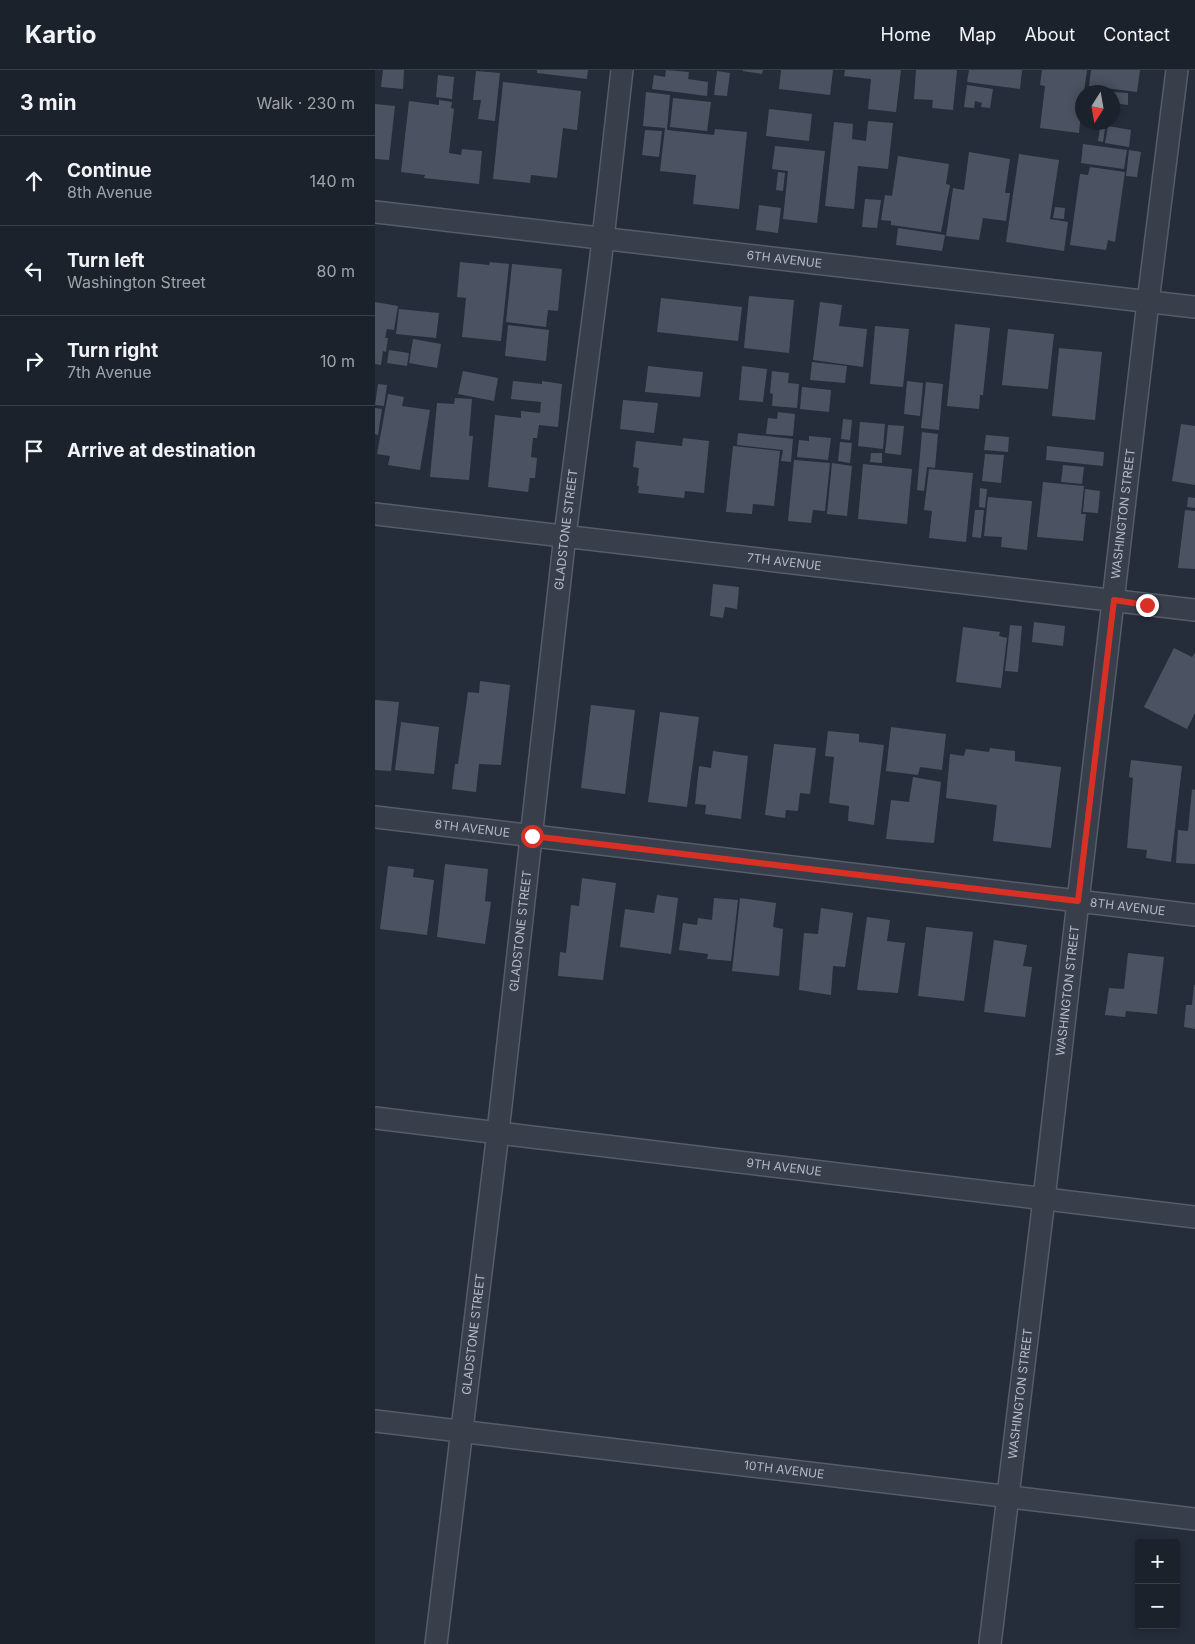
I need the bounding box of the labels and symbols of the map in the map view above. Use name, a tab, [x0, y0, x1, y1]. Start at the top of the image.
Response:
north arrow	[1075, 85, 1120, 130]
street label: 6TH AVENUE	[746, 247, 823, 271]
street label: WASHINGTON STREET	[1108, 447, 1138, 580]
street label: GLADSTONE STREET	[551, 468, 581, 591]
street label: 7TH AVENUE	[746, 550, 822, 573]
route end	[1136, 594, 1159, 617]
street label: 8TH AVENUE	[434, 816, 511, 840]
route start	[521, 825, 544, 848]
street label: GLADSTONE STREET	[506, 869, 534, 992]
street label: 8TH AVENUE	[1089, 895, 1166, 918]
street label: WASHINGTON STREET	[1052, 924, 1082, 1057]
street label: 9TH AVENUE	[746, 1155, 823, 1179]
street label: GLADSTONE STREET	[458, 1272, 488, 1396]
street label: WASHINGTON STREET	[1005, 1327, 1035, 1460]
street label: 10TH AVENUE	[743, 1457, 825, 1482]

